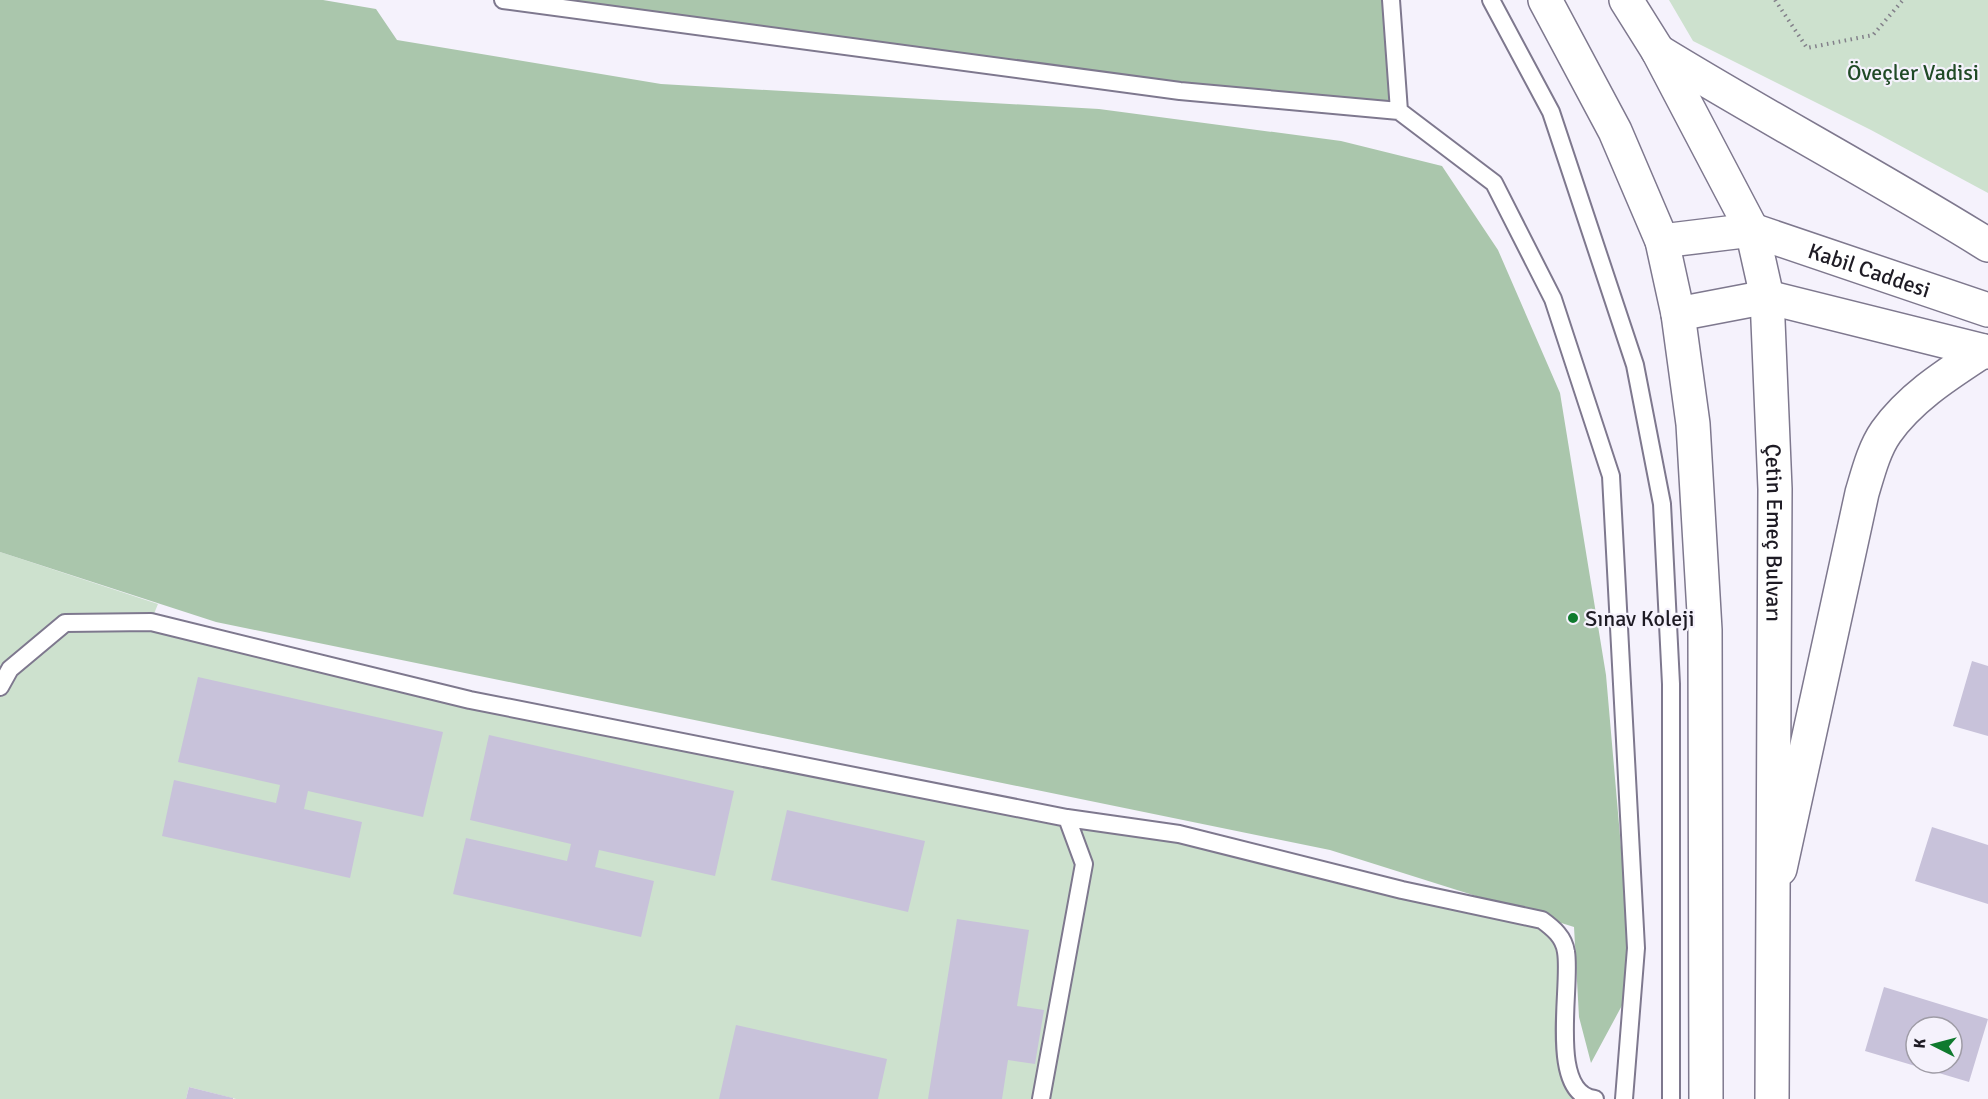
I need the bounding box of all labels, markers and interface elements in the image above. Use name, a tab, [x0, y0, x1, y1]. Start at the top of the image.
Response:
park label: Öveçler Vadisi	[1847, 59, 1979, 86]
street label: Kabil Caddesi	[1805, 237, 1934, 303]
street label: Çetin Emeç Bulvarı	[1760, 443, 1789, 622]
place label: Sınav Koleji	[1585, 605, 1694, 632]
marker: Sınav Koleji	[1566, 611, 1580, 625]
north arrow	[1904, 1015, 1964, 1075]
text: K	[1910, 1037, 1931, 1050]

